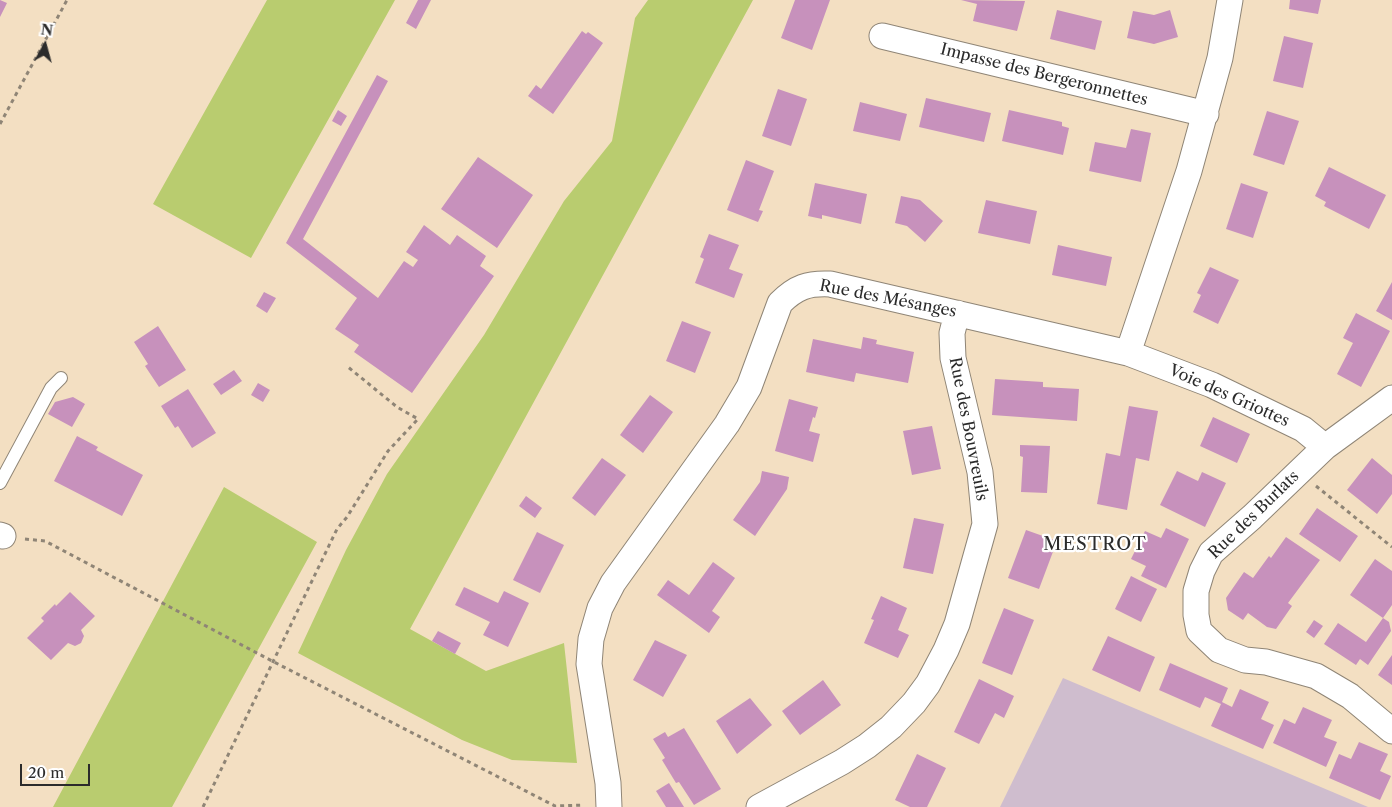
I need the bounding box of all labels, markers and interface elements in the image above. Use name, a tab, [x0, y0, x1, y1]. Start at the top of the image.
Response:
north arrow	[20, 20, 70, 70]
text: N	[40, 20, 54, 40]
street label: Impasse des Bergeronnettes	[938, 40, 1150, 110]
street label: Rue des Mésanges	[818, 276, 958, 322]
street label: Rue des Bouvreuils	[945, 356, 991, 502]
street label: Voie des Griottes	[1166, 361, 1292, 431]
street label: Rue des Burlats	[1205, 467, 1303, 563]
district label: MESTROT	[1042, 534, 1148, 556]
scale bar	[22, 754, 92, 786]
text: 20 m	[28, 763, 64, 782]

